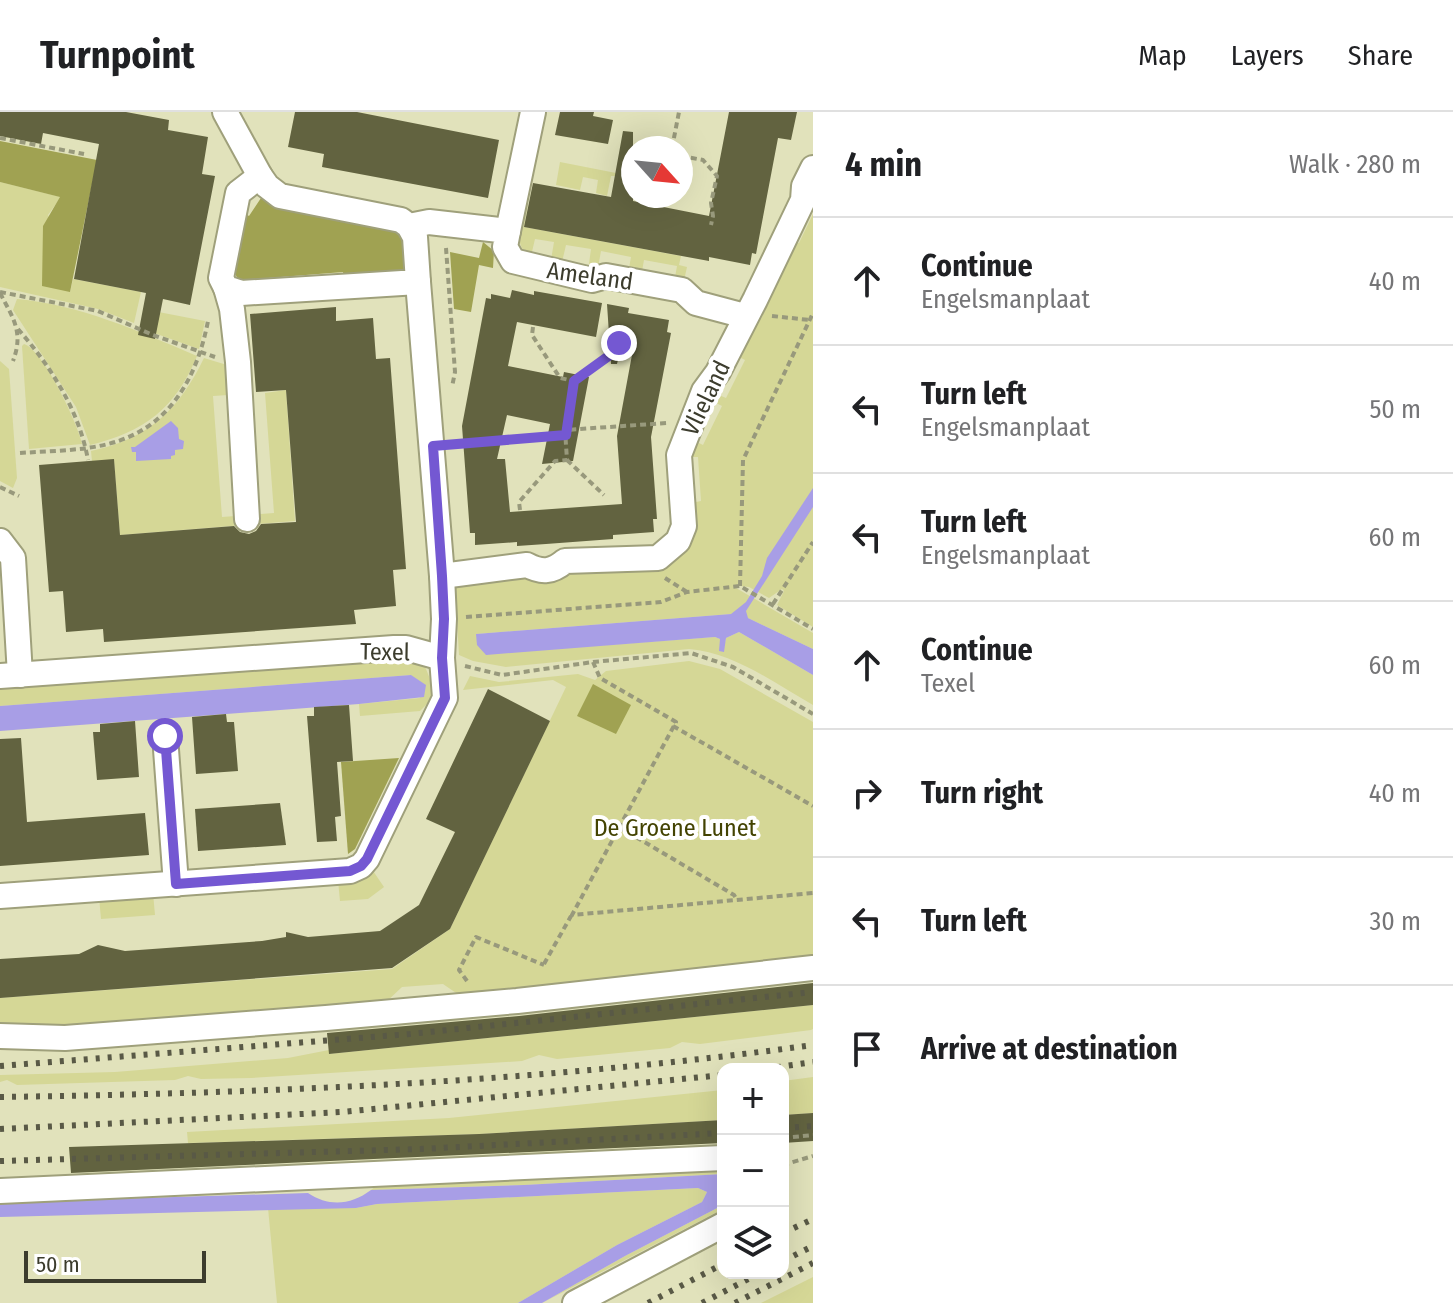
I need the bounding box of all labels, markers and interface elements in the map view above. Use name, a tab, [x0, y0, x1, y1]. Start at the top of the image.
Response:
text: Turnpoint	[40, 32, 195, 78]
text: Map	[1138, 39, 1187, 72]
text: Layers	[1231, 39, 1304, 72]
text: Share	[1348, 39, 1413, 72]
north arrow	[621, 136, 693, 208]
text: 4 min	[845, 144, 922, 185]
text: Walk · 280 m	[1289, 149, 1421, 180]
text: Continue	[921, 248, 1033, 284]
street label: Ameland	[545, 256, 635, 296]
icon: ahead	[845, 259, 889, 303]
text: 40 m	[1369, 266, 1421, 297]
text: Engelsmanplaat	[921, 284, 1090, 315]
route end	[601, 325, 637, 361]
street label: Vlieland	[676, 356, 736, 440]
text: Turn left	[921, 376, 1027, 412]
icon: left	[845, 387, 889, 431]
text: 50 m	[1369, 394, 1421, 425]
text: Engelsmanplaat	[921, 412, 1090, 443]
text: Turn left	[921, 504, 1027, 540]
icon: left	[845, 515, 889, 559]
text: 60 m	[1368, 522, 1421, 553]
text: Engelsmanplaat	[921, 540, 1090, 571]
text: Continue	[921, 632, 1033, 668]
street label: Texel	[360, 638, 410, 666]
icon: ahead	[845, 643, 889, 687]
text: 60 m	[1368, 650, 1421, 681]
text: Texel	[921, 668, 975, 699]
route start	[147, 718, 183, 754]
icon: right	[845, 771, 889, 815]
text: Turn right	[921, 775, 1043, 811]
text: 40 m	[1369, 778, 1421, 809]
park label: De Groene Lunet	[594, 814, 756, 842]
icon: left	[845, 899, 889, 943]
text: Turn left	[921, 903, 1027, 939]
text: 30 m	[1370, 906, 1421, 937]
icon: arrive	[845, 1027, 889, 1071]
text: Arrive at destination	[921, 1031, 1178, 1067]
map controls	[717, 1063, 789, 1279]
button: +	[717, 1063, 789, 1135]
button: −	[717, 1135, 789, 1207]
button: layers	[717, 1207, 789, 1279]
scale bar	[24, 1247, 206, 1283]
text: 50 m	[36, 1251, 80, 1278]

